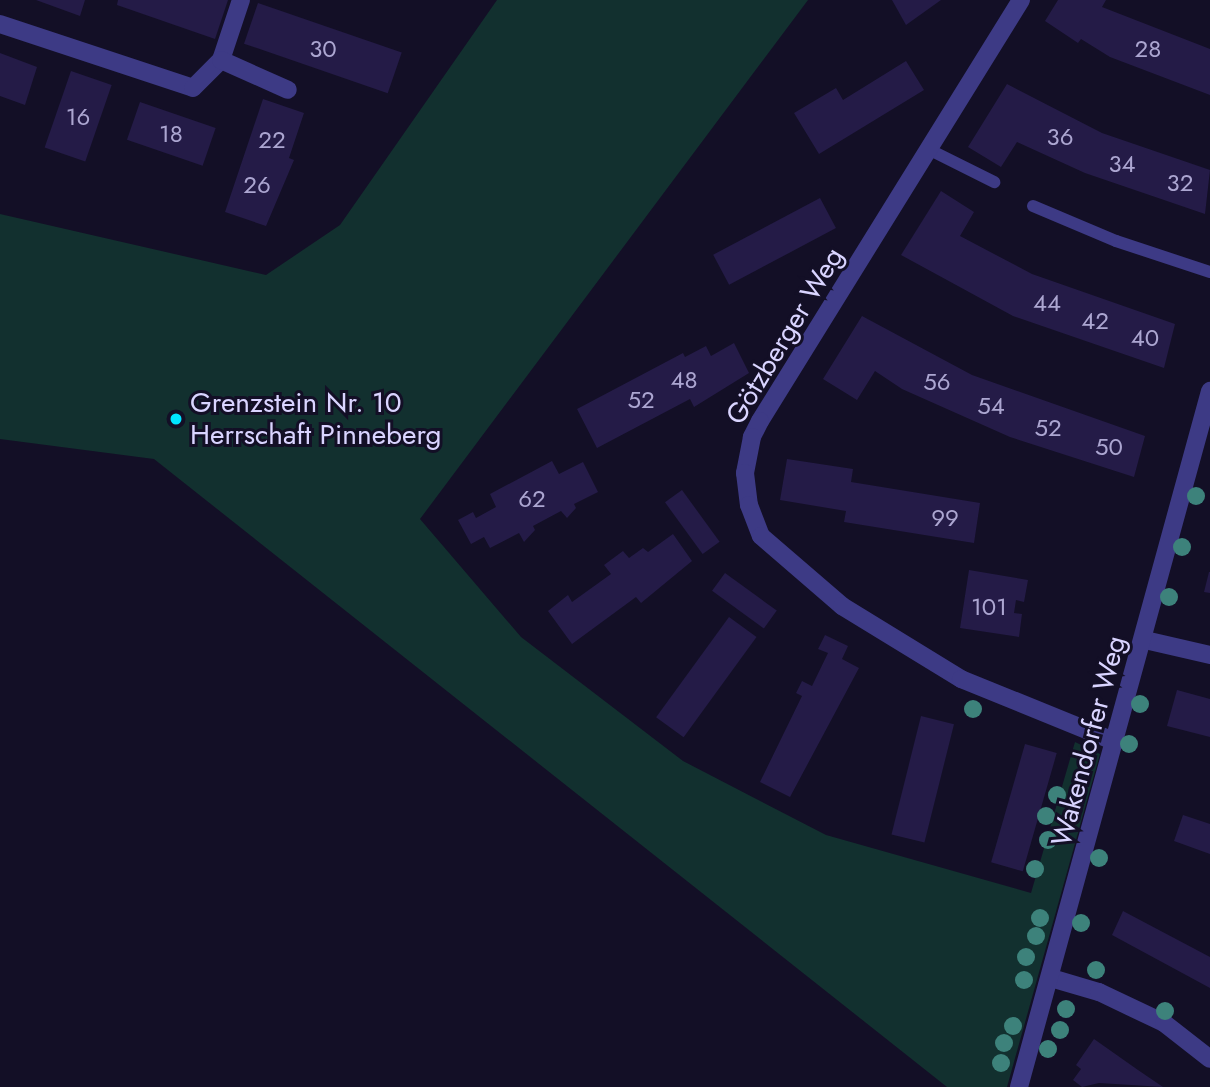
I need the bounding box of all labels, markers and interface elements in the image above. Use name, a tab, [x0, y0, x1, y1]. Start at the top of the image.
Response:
house number: 30	[309, 35, 337, 63]
house number: 28	[1135, 35, 1161, 63]
house number: 16	[66, 103, 90, 131]
house number: 18	[159, 120, 183, 148]
house number: 36	[1047, 123, 1073, 151]
house number: 22	[258, 126, 286, 154]
house number: 34	[1108, 150, 1136, 178]
house number: 32	[1167, 169, 1193, 197]
house number: 26	[243, 171, 271, 199]
street label: Götzberger Weg	[719, 241, 851, 431]
house number: 44	[1033, 289, 1061, 317]
house number: 42	[1081, 307, 1109, 335]
house number: 40	[1131, 324, 1159, 352]
house number: 48	[670, 366, 698, 394]
house number: 56	[923, 368, 951, 396]
place label: Grenzstein Nr. 10 Herrschaft Pinneberg	[190, 386, 442, 452]
house number: 52	[627, 386, 655, 414]
house number: 54	[977, 392, 1005, 420]
marker: Grenzstein Nr. 10 Herrschaft Pinneberg	[168, 411, 184, 427]
house number: 52	[1034, 414, 1062, 442]
house number: 50	[1095, 433, 1123, 461]
house number: 62	[518, 485, 546, 513]
house number: 99	[931, 504, 959, 532]
house number: 101	[971, 593, 1007, 621]
street label: Wakendorfer Weg	[1045, 632, 1133, 850]

